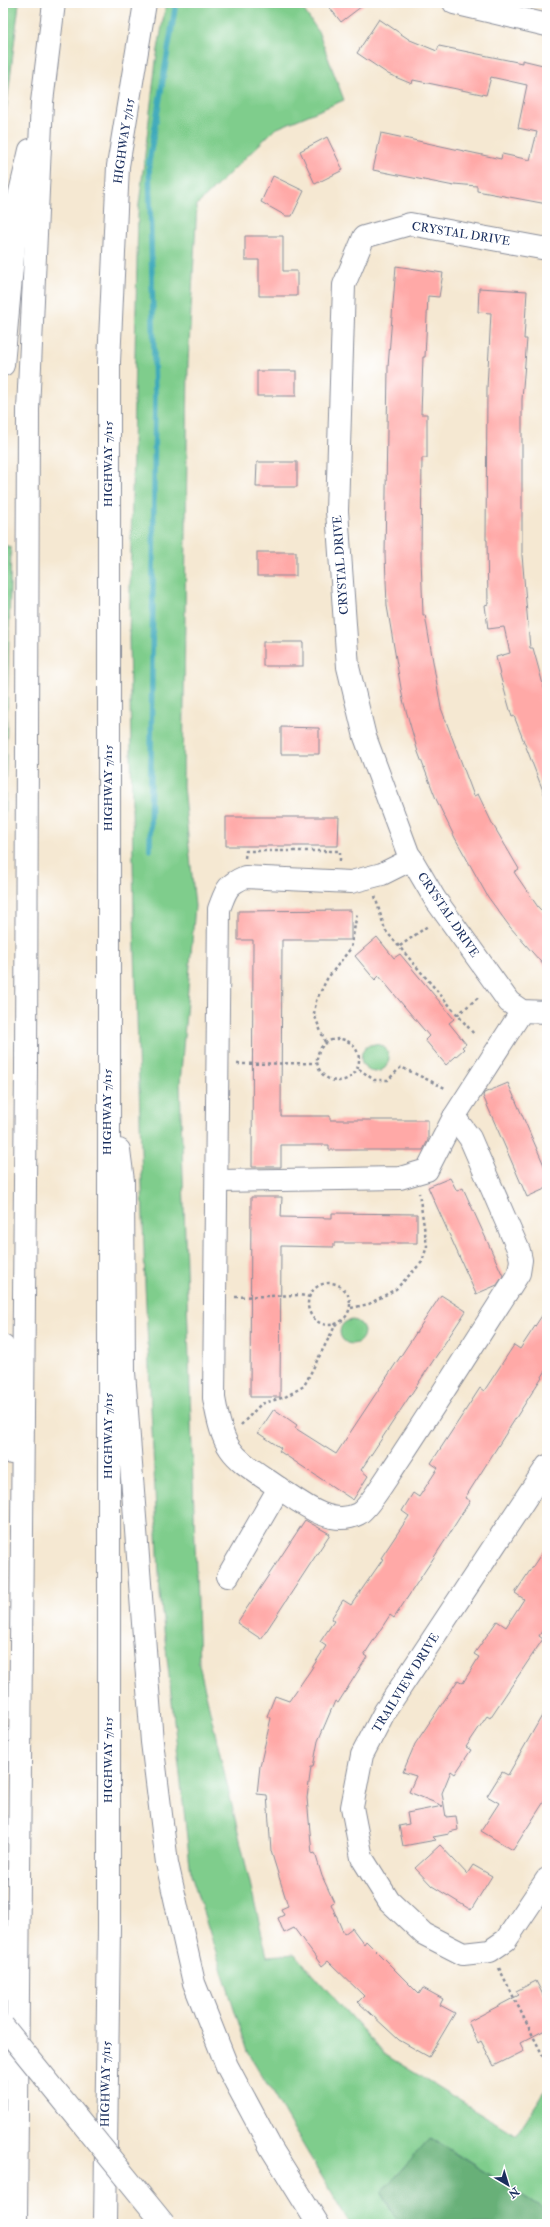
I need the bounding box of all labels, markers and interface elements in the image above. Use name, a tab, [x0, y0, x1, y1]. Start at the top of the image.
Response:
street label: HIGHWAY 7/115	[111, 96, 138, 185]
street label: CRYSTAL DRIVE	[411, 219, 512, 249]
street label: HIGHWAY 7/115	[101, 420, 116, 507]
street label: CRYSTAL DRIVE	[330, 514, 352, 615]
street label: HIGHWAY 7/115	[101, 744, 116, 831]
street label: CRYSTAL DRIVE	[414, 870, 482, 961]
street label: HIGHWAY 7/115	[100, 1068, 115, 1155]
street label: HIGHWAY 7/115	[101, 1392, 116, 1479]
street label: TRAILVIEW DRIVE	[369, 1630, 443, 1736]
street label: HIGHWAY 7/115	[101, 1716, 116, 1803]
street label: HIGHWAY 7/115	[98, 2040, 114, 2127]
north arrow	[488, 2165, 528, 2205]
text: N	[505, 2184, 523, 2201]

